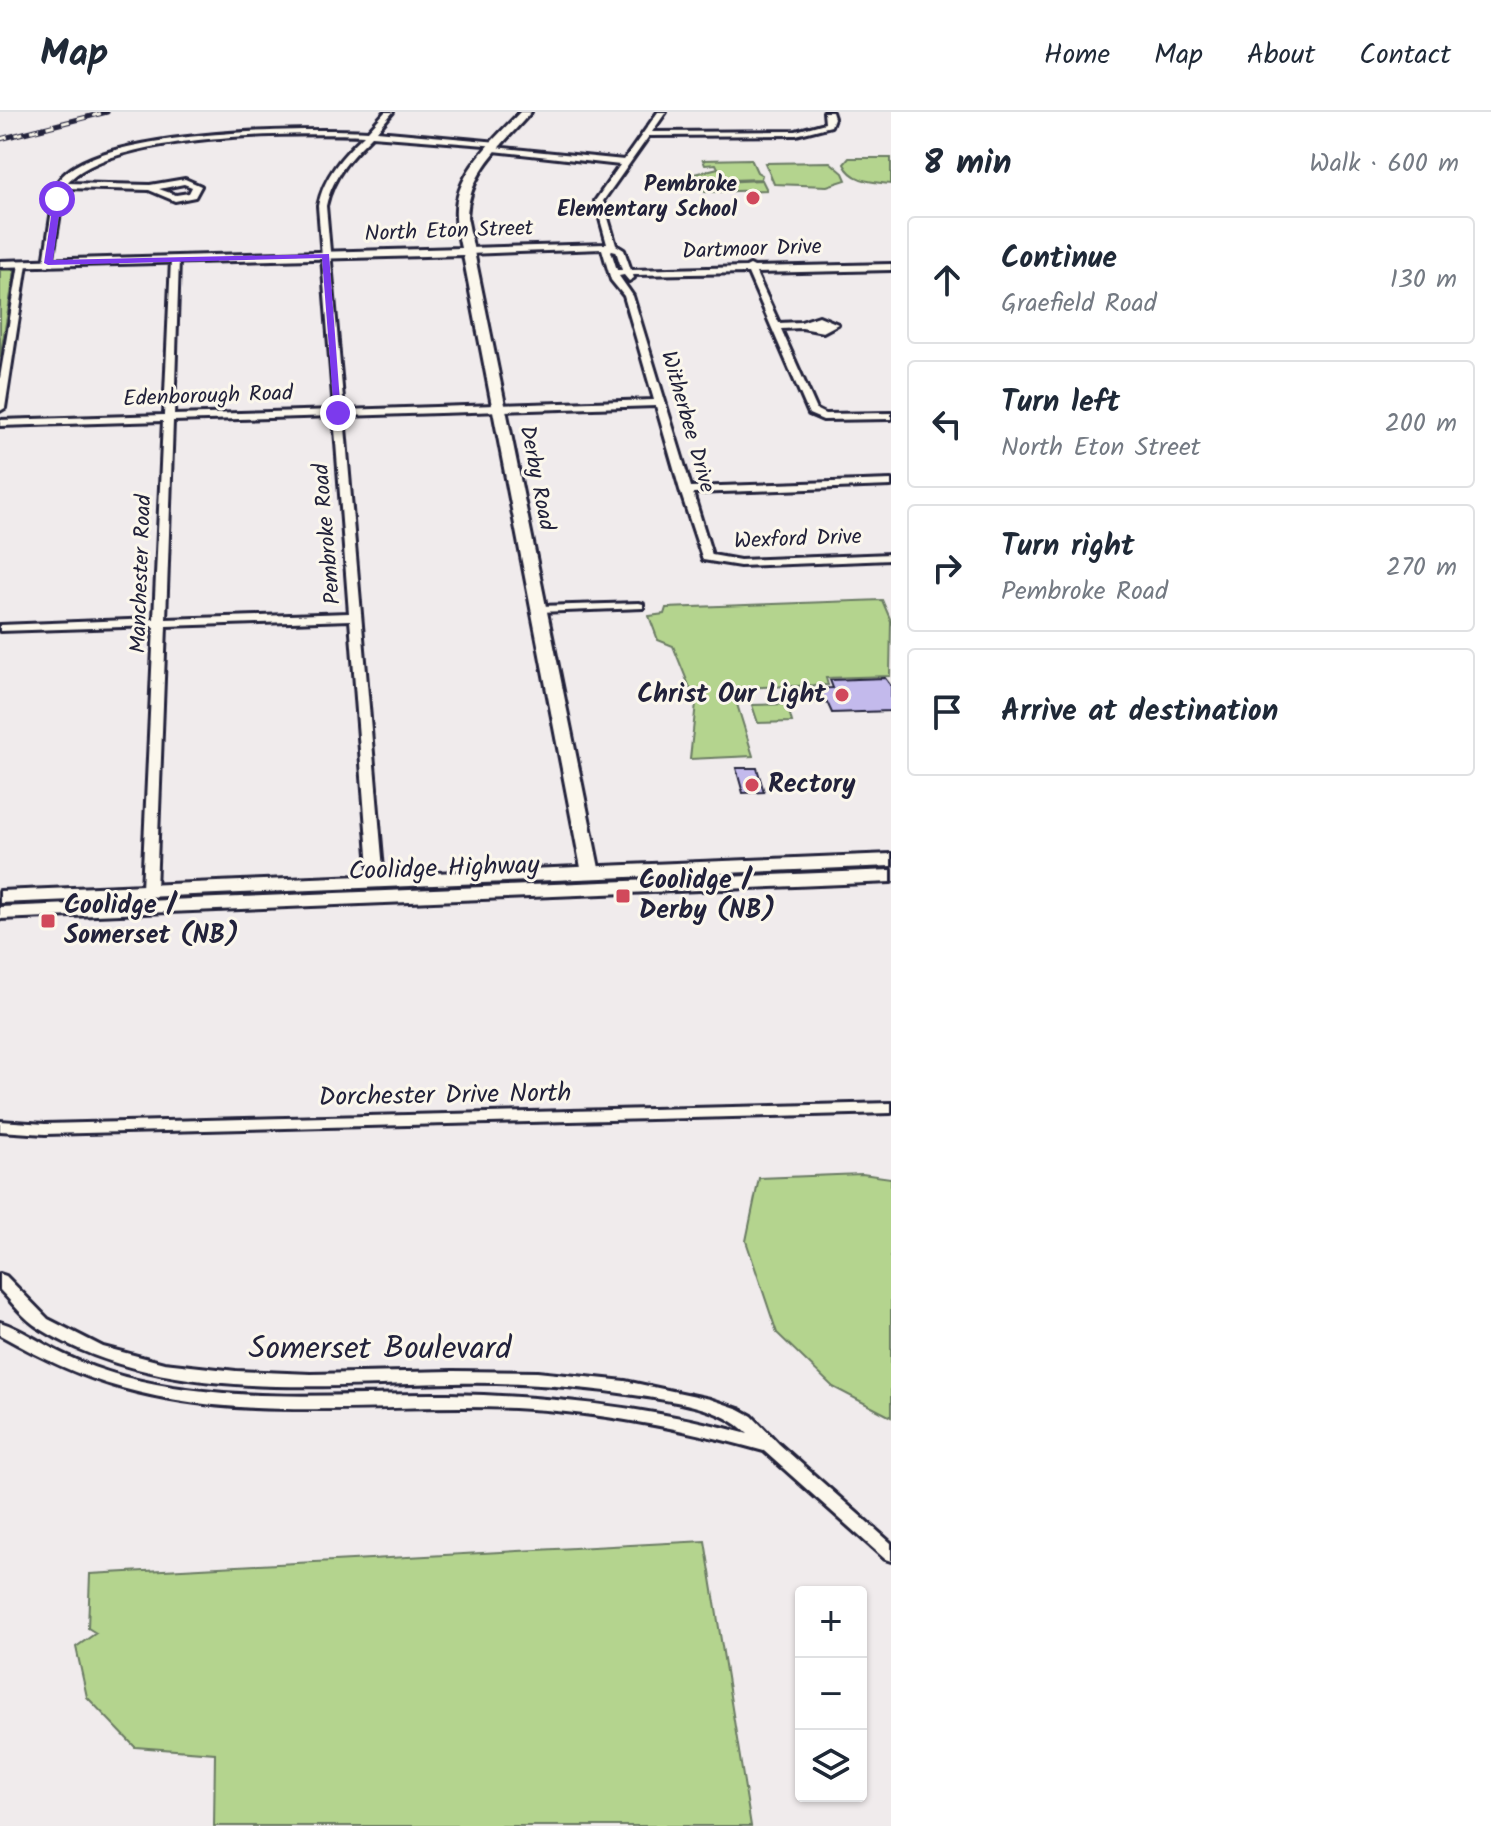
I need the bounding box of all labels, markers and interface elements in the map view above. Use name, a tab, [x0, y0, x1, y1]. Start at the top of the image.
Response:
text: Map	[40, 25, 109, 85]
text: Home	[1044, 33, 1110, 78]
text: Map	[1154, 33, 1203, 78]
text: About	[1247, 33, 1315, 78]
text: Contact	[1359, 33, 1451, 78]
text: 8 min	[923, 137, 1012, 191]
text: Walk · 600 m	[1309, 143, 1459, 185]
place label: Pembroke Elementary School	[557, 168, 737, 228]
route start	[39, 181, 75, 217]
marker: Pembroke Elementary School	[744, 189, 762, 207]
street label: North Eton Street	[364, 212, 535, 252]
street label: Dartmoor Drive	[682, 230, 823, 270]
text: Continue	[1001, 235, 1117, 283]
icon: ahead	[925, 258, 969, 302]
text: 130 m	[1390, 259, 1457, 301]
text: Graefield Road	[1001, 283, 1157, 325]
street label: Witherbee Drive	[650, 347, 724, 497]
street label: Edenborough Road	[122, 377, 295, 417]
text: Turn left	[1001, 379, 1120, 427]
route end	[320, 395, 356, 431]
icon: left	[925, 402, 969, 446]
text: 200 m	[1385, 403, 1457, 445]
street label: Derby Road	[509, 423, 564, 534]
text: North Eton Street	[1001, 427, 1201, 469]
street label: Pembroke Road	[304, 461, 352, 606]
street label: Manchester Road	[122, 493, 162, 654]
street label: Wexford Drive	[734, 520, 863, 560]
text: Turn right	[1001, 523, 1134, 571]
icon: right	[925, 546, 969, 590]
text: 270 m	[1386, 547, 1457, 589]
text: Pembroke Road	[1001, 571, 1168, 613]
place label: Christ Our Light	[637, 674, 826, 716]
marker: Christ Our Light	[833, 686, 851, 704]
text: Arrive at destination	[1001, 688, 1278, 736]
icon: arrive	[925, 690, 969, 734]
place label: Rectory	[768, 764, 856, 806]
marker: Rectory	[743, 776, 761, 794]
street label: Coolidge Highway	[348, 845, 541, 893]
place label: Coolidge / Derby (NB)	[639, 860, 776, 932]
place label: Coolidge / Somerset (NB)	[64, 885, 239, 957]
marker: Coolidge / Derby (NB)	[614, 887, 632, 905]
marker: Coolidge / Somerset (NB)	[39, 912, 57, 930]
street label: Dorchester Drive North	[318, 1073, 572, 1119]
street label: Somerset Boulevard	[249, 1324, 512, 1375]
map controls	[795, 1586, 867, 1802]
button: +	[795, 1586, 867, 1658]
button: −	[795, 1658, 867, 1730]
button: layers	[795, 1730, 867, 1802]

